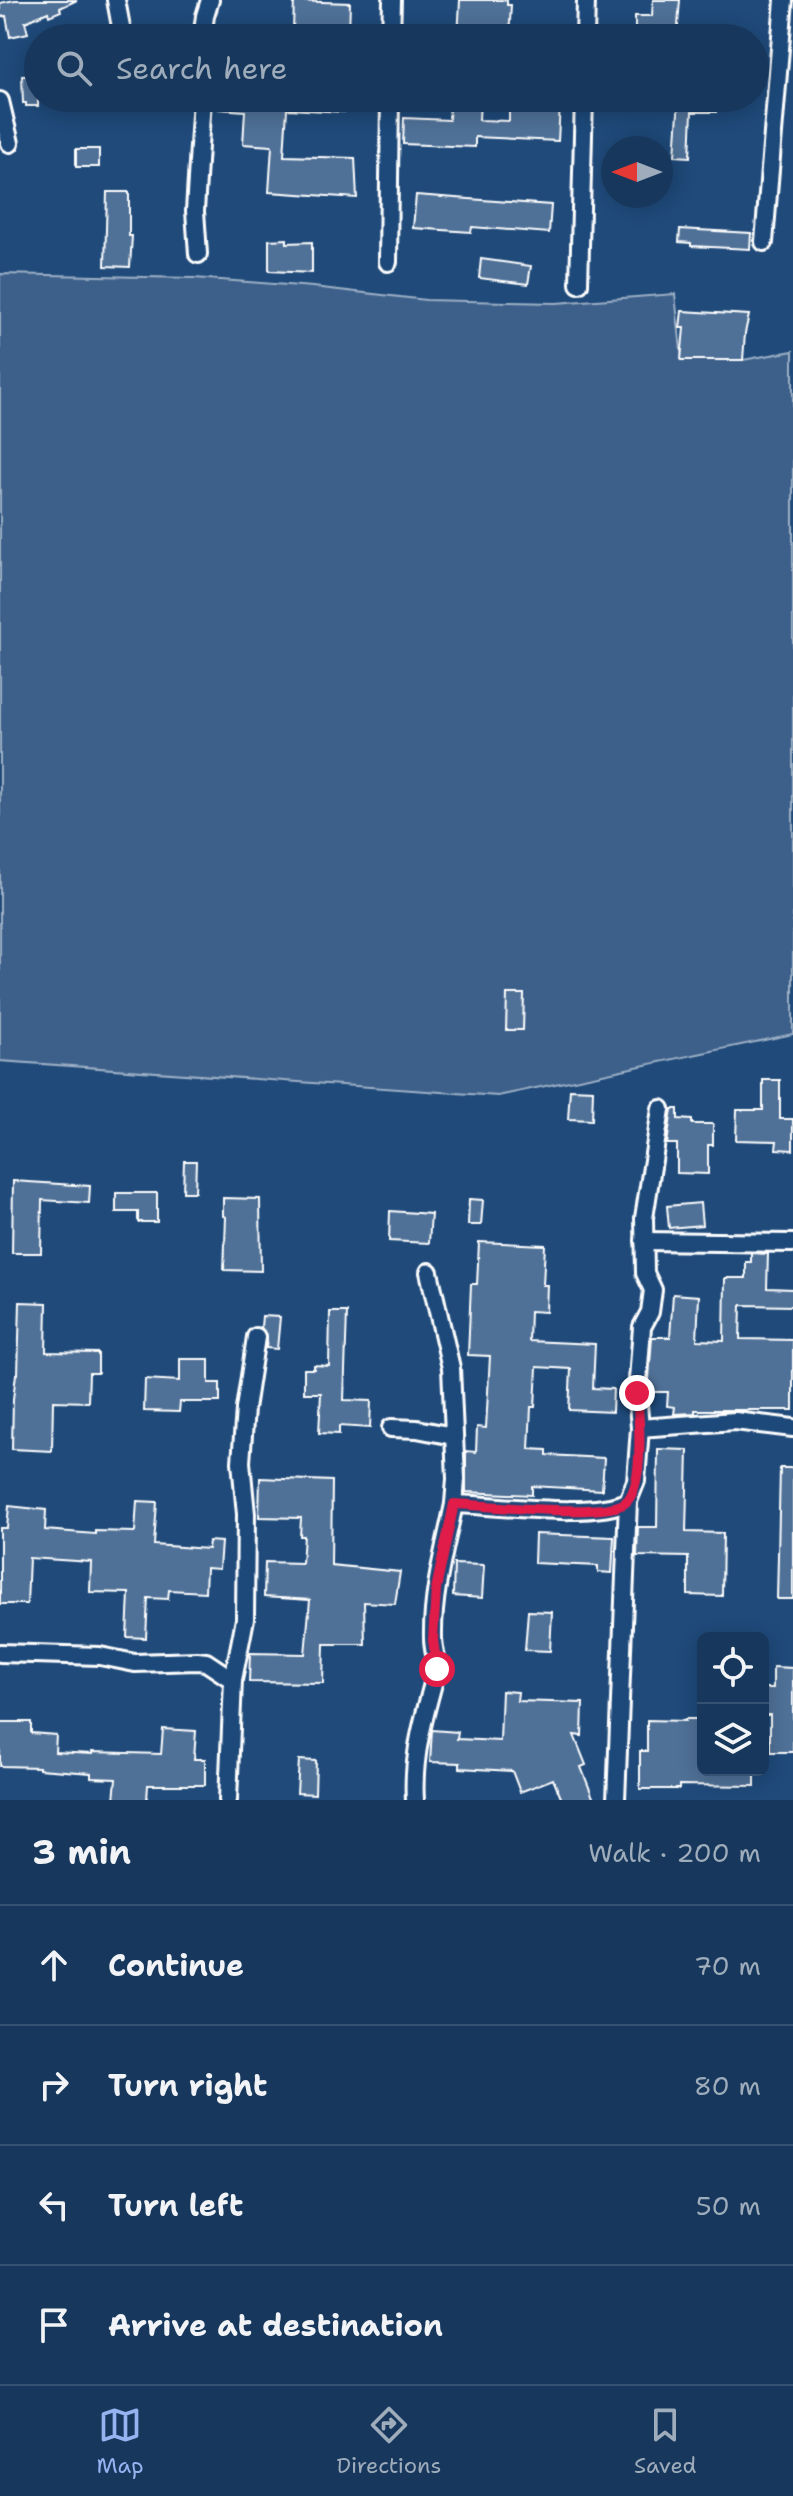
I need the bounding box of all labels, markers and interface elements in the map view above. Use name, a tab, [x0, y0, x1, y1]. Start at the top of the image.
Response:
search box	[24, 24, 769, 112]
icon: search	[52, 46, 96, 90]
text: Search here	[116, 48, 287, 89]
north arrow	[601, 136, 673, 208]
route end	[619, 1375, 655, 1411]
map controls	[697, 1632, 769, 1776]
button: locate	[697, 1632, 769, 1704]
route start	[419, 1651, 455, 1687]
button: layers	[697, 1704, 769, 1776]
text: 3 min	[32, 1829, 131, 1875]
text: Walk · 200 m	[588, 1835, 761, 1870]
icon: ahead	[32, 1943, 76, 1987]
text: Continue	[108, 1945, 244, 1986]
text: 70 m	[694, 1948, 761, 1983]
icon: right	[32, 2063, 76, 2107]
text: Turn right	[108, 2065, 267, 2106]
text: 80 m	[694, 2068, 761, 2103]
icon: left	[32, 2183, 76, 2227]
text: Turn left	[108, 2185, 243, 2226]
text: 50 m	[696, 2188, 761, 2223]
icon: arrive	[32, 2303, 76, 2347]
text: Arrive at destination	[108, 2305, 443, 2346]
tab: Map	[96, 2403, 144, 2480]
tab: Directions	[336, 2403, 441, 2480]
tab: Saved	[634, 2403, 697, 2480]

